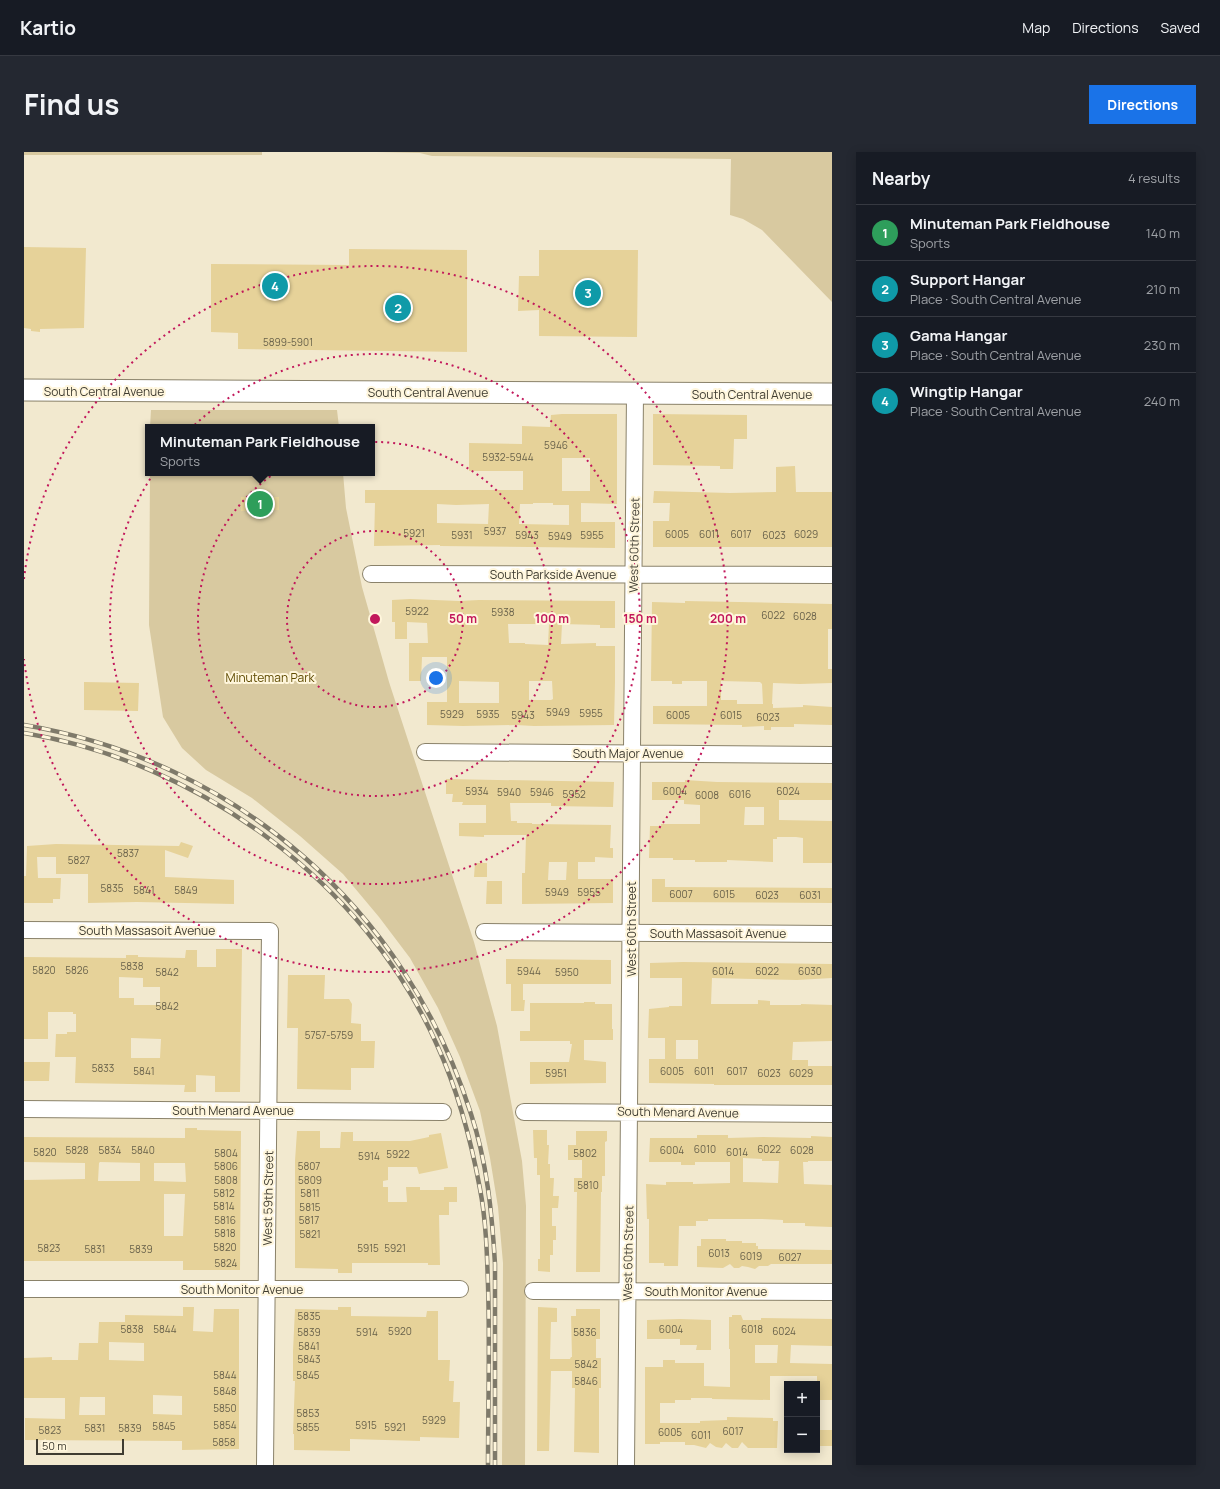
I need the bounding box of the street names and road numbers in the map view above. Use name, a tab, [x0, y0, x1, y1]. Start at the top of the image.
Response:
street label: South Central Avenue	[44, 383, 164, 400]
street label: South Central Avenue	[368, 384, 488, 401]
street label: South Central Avenue	[692, 386, 812, 403]
street label: West 60th Street	[625, 497, 643, 593]
street label: South Parkside Avenue	[490, 566, 616, 583]
street label: South Major Avenue	[573, 745, 683, 762]
street label: West 60th Street	[623, 881, 640, 977]
street label: South Massasoit Avenue	[79, 922, 215, 939]
street label: South Massasoit Avenue	[650, 925, 786, 942]
street label: South Menard Avenue	[172, 1102, 294, 1119]
street label: South Menard Avenue	[617, 1102, 739, 1122]
street label: West 59th Street	[259, 1150, 277, 1246]
street label: West 60th Street	[619, 1205, 637, 1301]
street label: South Monitor Avenue	[181, 1281, 303, 1298]
street label: South Monitor Avenue	[645, 1283, 767, 1300]

